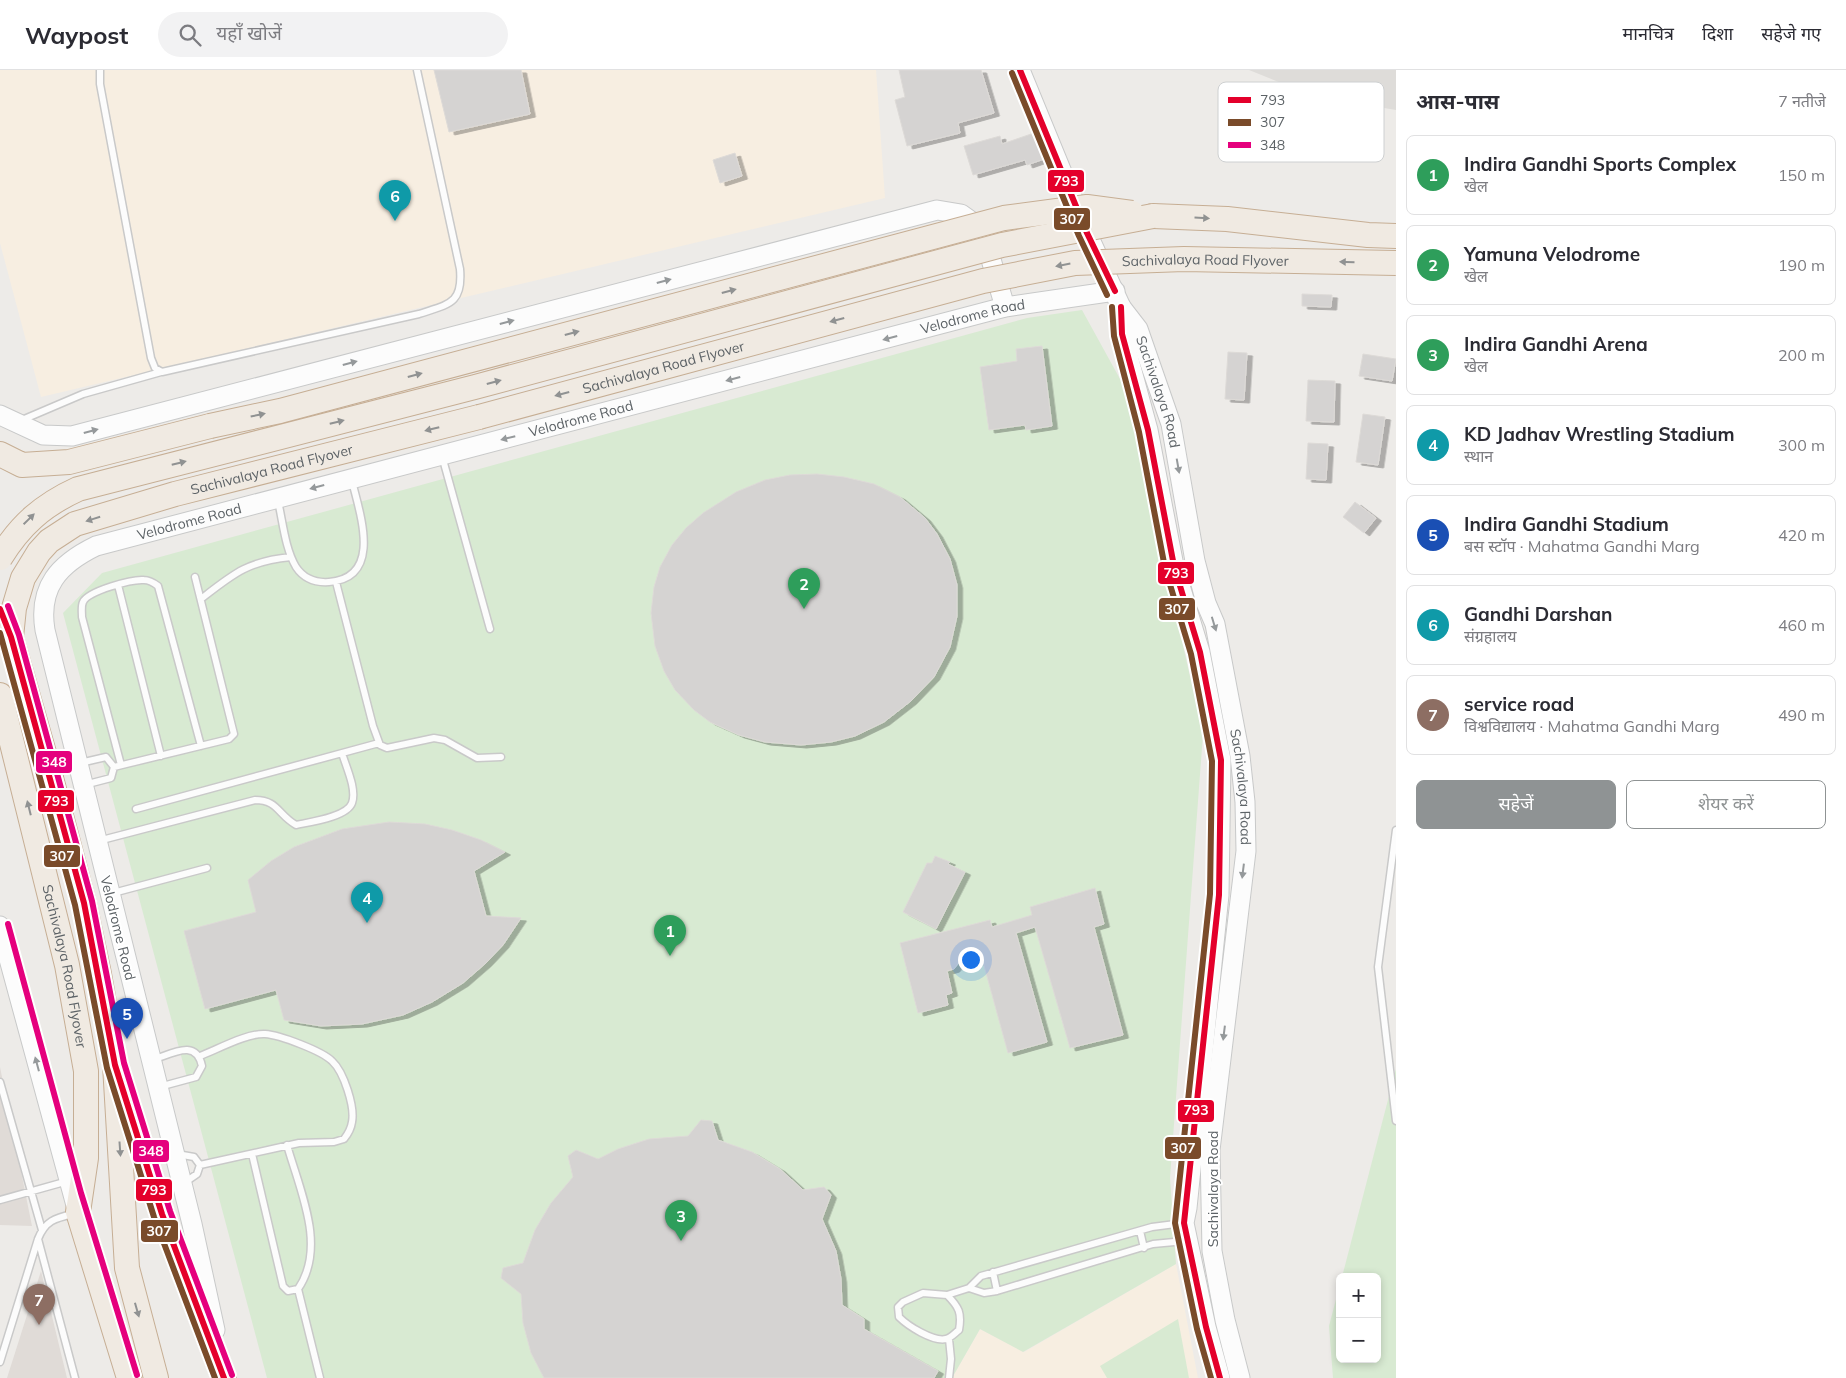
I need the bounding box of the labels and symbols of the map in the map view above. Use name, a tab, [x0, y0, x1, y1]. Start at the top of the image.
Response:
legend	[1218, 82, 1384, 162]
text: 793	[1260, 91, 1285, 109]
text: 307	[1260, 113, 1285, 131]
text: 348	[1260, 136, 1285, 154]
line badge: 793	[1047, 169, 1085, 193]
text: 793	[1053, 172, 1079, 190]
pin: 6	[379, 180, 411, 221]
line badge: 307	[1053, 207, 1091, 231]
text: 307	[1059, 210, 1085, 228]
one-way arrow	[1194, 215, 1210, 223]
street label: Sachivalaya Road Flyover	[1121, 250, 1290, 270]
one-way arrow	[1339, 258, 1355, 266]
one-way arrow	[1054, 262, 1070, 270]
one-way arrow	[656, 277, 672, 285]
one-way arrow	[721, 287, 736, 295]
street label: Velodrome Road	[919, 295, 1026, 338]
one-way arrow	[829, 316, 844, 324]
one-way arrow	[499, 318, 514, 326]
one-way arrow	[564, 329, 579, 337]
street label: Sachivalaya Road	[1132, 333, 1184, 449]
one-way arrow	[883, 334, 898, 342]
street label: Sachivalaya Road Flyover	[580, 337, 747, 398]
one-way arrow	[342, 359, 357, 367]
one-way arrow	[407, 370, 422, 378]
one-way arrow	[726, 375, 741, 383]
one-way arrow	[487, 378, 502, 386]
one-way arrow	[554, 391, 569, 399]
street label: Velodrome Road	[527, 396, 635, 441]
one-way arrow	[250, 411, 266, 419]
one-way arrow	[329, 418, 344, 426]
one-way arrow	[425, 425, 440, 433]
one-way arrow	[83, 427, 98, 435]
one-way arrow	[501, 434, 516, 442]
street label: Sachivalaya Road Flyover	[189, 440, 356, 499]
one-way arrow	[172, 458, 187, 466]
one-way arrow	[1175, 459, 1183, 475]
one-way arrow	[309, 483, 324, 491]
street label: Velodrome Road	[135, 499, 243, 544]
one-way arrow	[23, 513, 35, 525]
one-way arrow	[86, 515, 101, 523]
line badge: 793	[1157, 561, 1195, 585]
text: 793	[1163, 564, 1189, 582]
pin: 2	[788, 568, 820, 609]
line badge: 307	[1158, 597, 1196, 621]
text: 307	[1164, 600, 1190, 618]
one-way arrow	[1211, 617, 1219, 632]
street label: Sachivalaya Road	[1226, 727, 1255, 845]
line badge: 348	[35, 750, 73, 774]
text: 348	[41, 753, 67, 771]
line badge: 793	[37, 789, 75, 813]
text: 793	[43, 792, 69, 810]
one-way arrow	[25, 801, 33, 816]
line badge: 307	[43, 844, 81, 868]
text: 307	[49, 847, 75, 865]
one-way arrow	[1239, 864, 1247, 880]
street label: Velodrome Road	[96, 874, 140, 982]
pin: 4	[351, 882, 383, 923]
street label: Sachivalaya Road Flyover	[38, 883, 91, 1050]
pin: 1	[654, 915, 686, 956]
your location	[958, 947, 984, 973]
pin: 5	[111, 998, 143, 1039]
one-way arrow	[1220, 1025, 1228, 1041]
one-way arrow	[33, 1056, 41, 1072]
line badge: 793	[1177, 1099, 1215, 1123]
text: 793	[1183, 1101, 1209, 1119]
street label: Sachivalaya Road	[1204, 1131, 1222, 1247]
line badge: 307	[1164, 1136, 1202, 1160]
line badge: 348	[132, 1139, 170, 1163]
text: 307	[1170, 1139, 1196, 1157]
one-way arrow	[116, 1141, 124, 1157]
text: 348	[138, 1142, 164, 1160]
line badge: 793	[135, 1178, 173, 1202]
text: 793	[141, 1181, 167, 1199]
pin: 3	[665, 1200, 697, 1241]
line badge: 307	[140, 1219, 179, 1243]
text: 307	[146, 1222, 172, 1240]
pin: 7	[23, 1284, 55, 1325]
one-way arrow	[134, 1303, 142, 1318]

